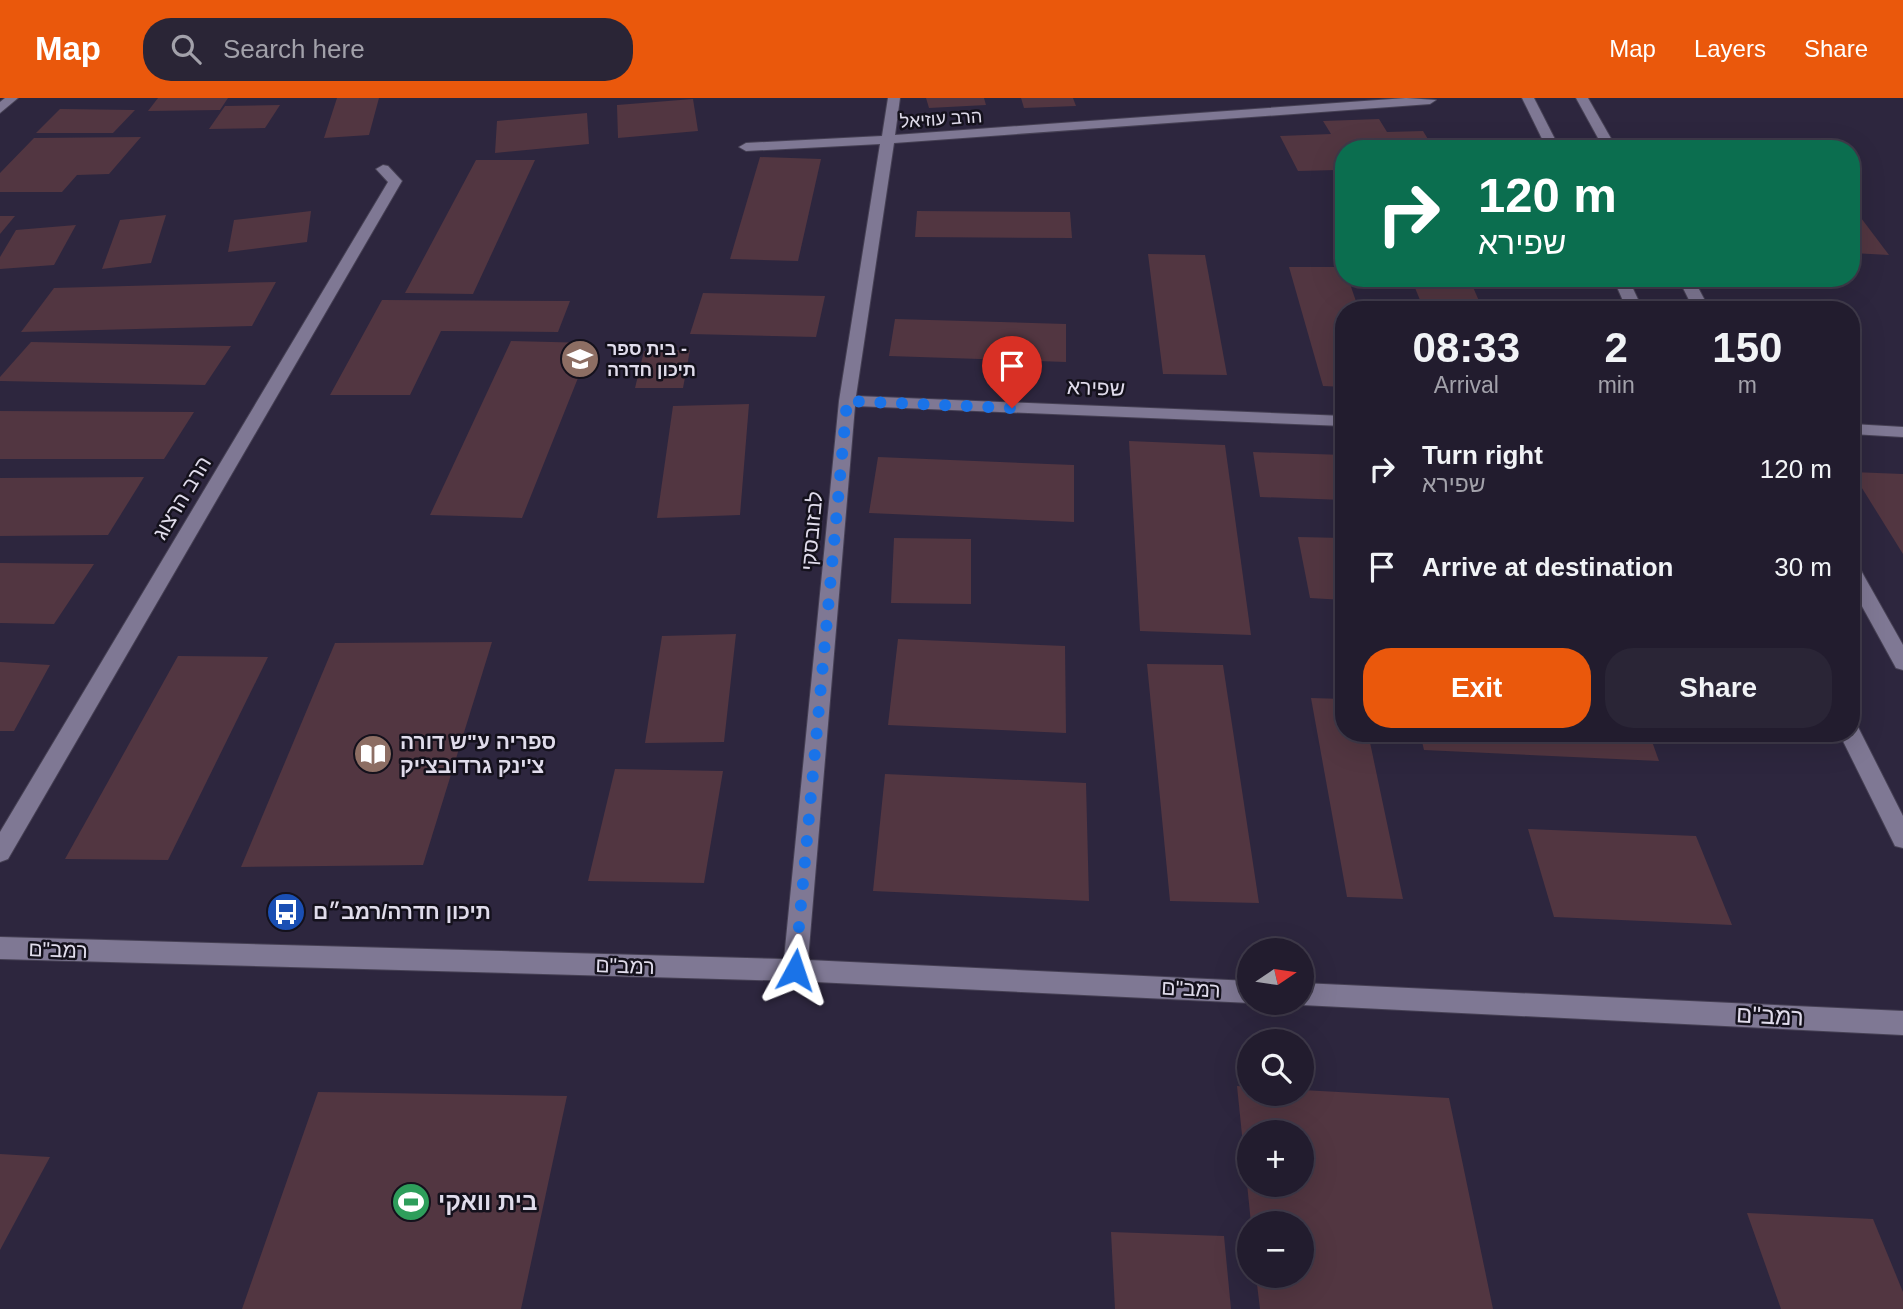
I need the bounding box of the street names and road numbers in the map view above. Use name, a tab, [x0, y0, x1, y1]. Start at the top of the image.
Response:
street label: הרב עוזיאל	[899, 106, 983, 132]
street label: שפירא	[1067, 375, 1125, 400]
street label: הרב הרצוג	[148, 452, 215, 543]
street label: לבזובסקי	[797, 490, 826, 572]
street label: רמב"ם	[28, 937, 88, 962]
street label: רמב"ם	[595, 953, 655, 978]
street label: רמב"ם	[1161, 975, 1221, 1002]
street label: רמב"ם	[1735, 1000, 1805, 1031]

